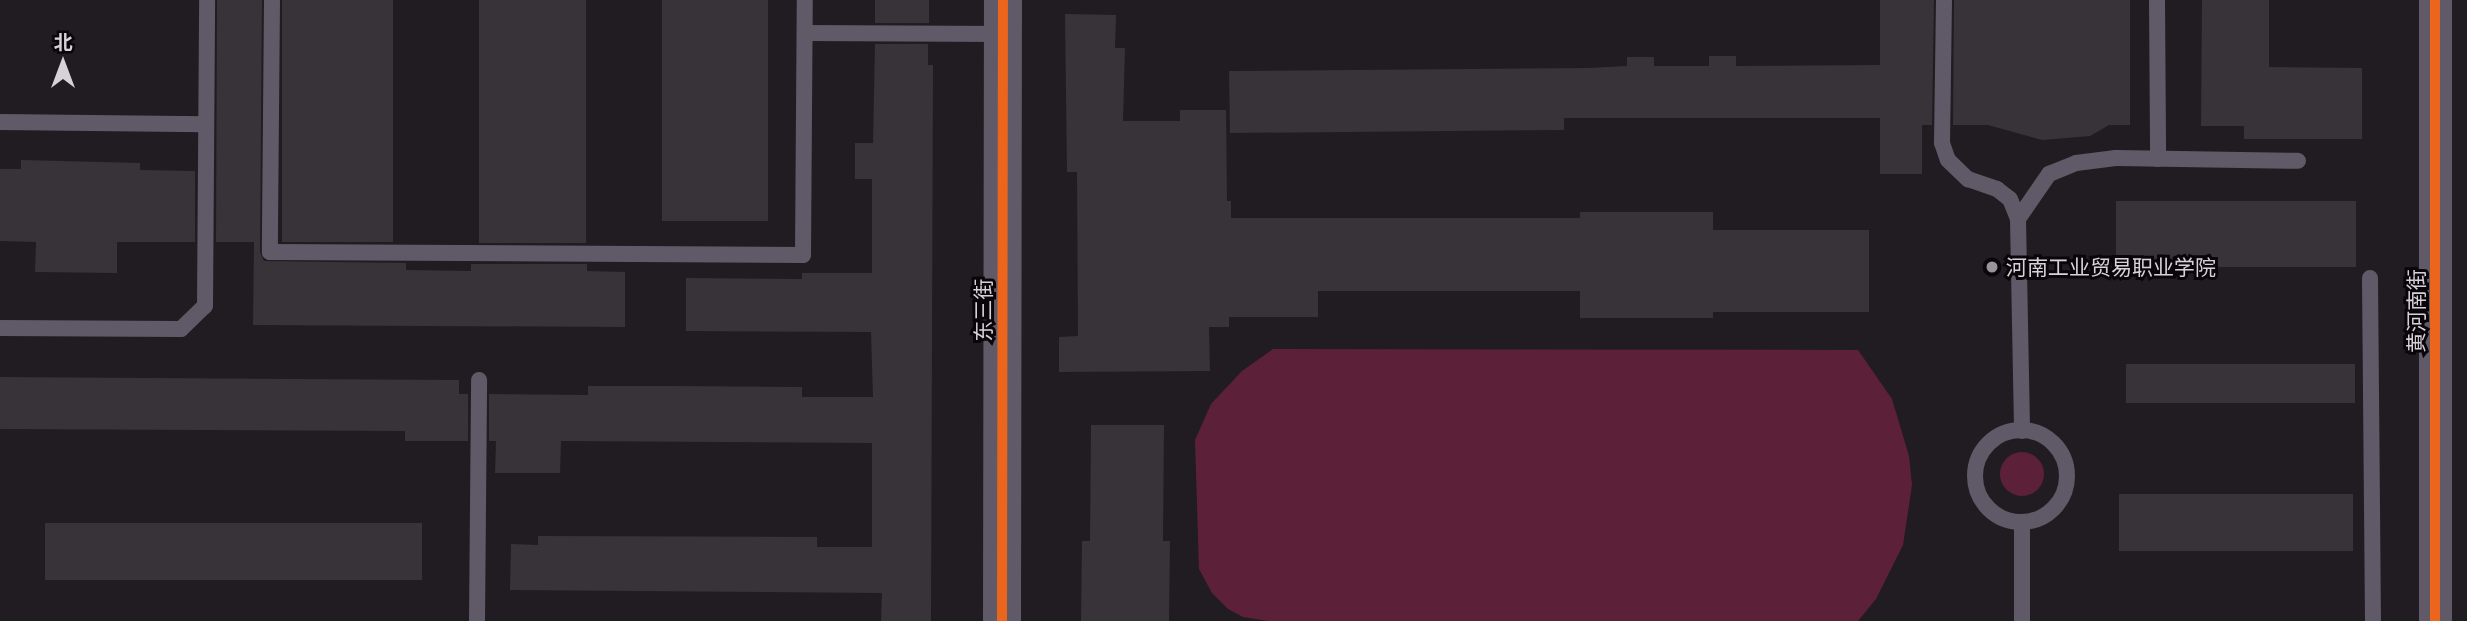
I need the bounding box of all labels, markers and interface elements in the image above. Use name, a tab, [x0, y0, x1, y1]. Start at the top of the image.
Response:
north arrow	[28, 28, 98, 98]
text: 北	[53, 31, 73, 53]
place label: 河南工业贸易职业学院	[2006, 254, 2216, 280]
marker: 河南工业贸易职业学院	[1984, 259, 2000, 275]
street label: 黄河南街	[2403, 269, 2429, 353]
street label: 东三街	[970, 279, 996, 341]

